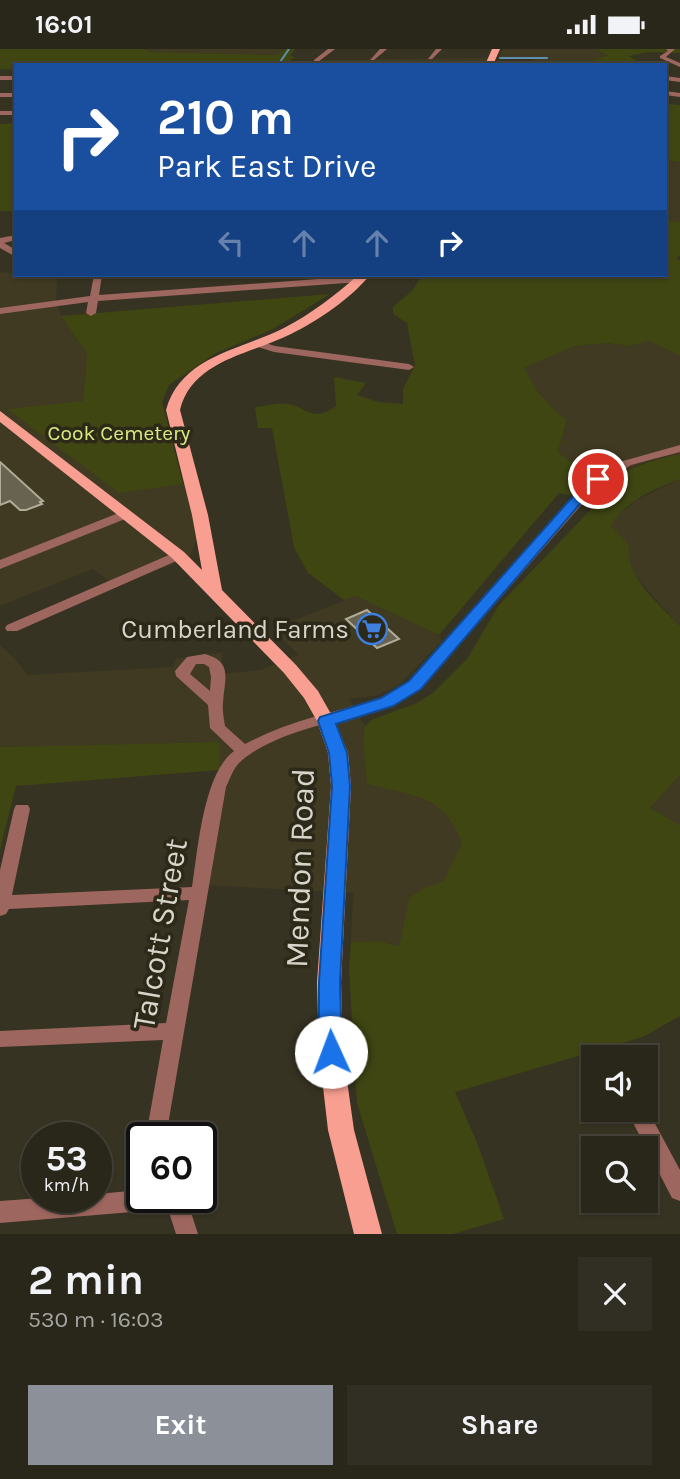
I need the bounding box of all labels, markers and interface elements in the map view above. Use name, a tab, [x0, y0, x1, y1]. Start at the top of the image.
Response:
text: 16:01	[35, 9, 93, 40]
text: 210 m	[157, 89, 294, 146]
icon: right	[42, 91, 133, 182]
text: Park East Drive	[157, 148, 376, 185]
icon: left	[212, 224, 250, 262]
icon: ahead	[285, 224, 323, 262]
icon: ahead	[358, 224, 396, 262]
icon: right	[431, 224, 469, 262]
park label: Cook Cemetery	[48, 421, 191, 445]
pin	[568, 449, 628, 509]
icon: arrive	[579, 460, 617, 498]
supermarket icon: Cumberland Farms	[355, 612, 389, 646]
place label: Cumberland Farms	[121, 614, 349, 645]
street label: Mendon Road	[278, 767, 322, 969]
street label: Talcott Street	[125, 836, 195, 1032]
position arrow	[294, 1015, 368, 1089]
map controls	[581, 1045, 658, 1213]
button: sound	[581, 1045, 658, 1122]
speed limit sign: 60	[126, 1122, 217, 1213]
button: search	[581, 1136, 658, 1213]
text: 53	[45, 1138, 88, 1179]
text: km/h	[44, 1174, 89, 1196]
text: 2 min	[28, 1255, 144, 1305]
button: close	[578, 1257, 652, 1331]
text: 530 m · 16:03	[28, 1306, 164, 1333]
button: Exit	[28, 1385, 333, 1465]
button: Share	[347, 1385, 652, 1465]

